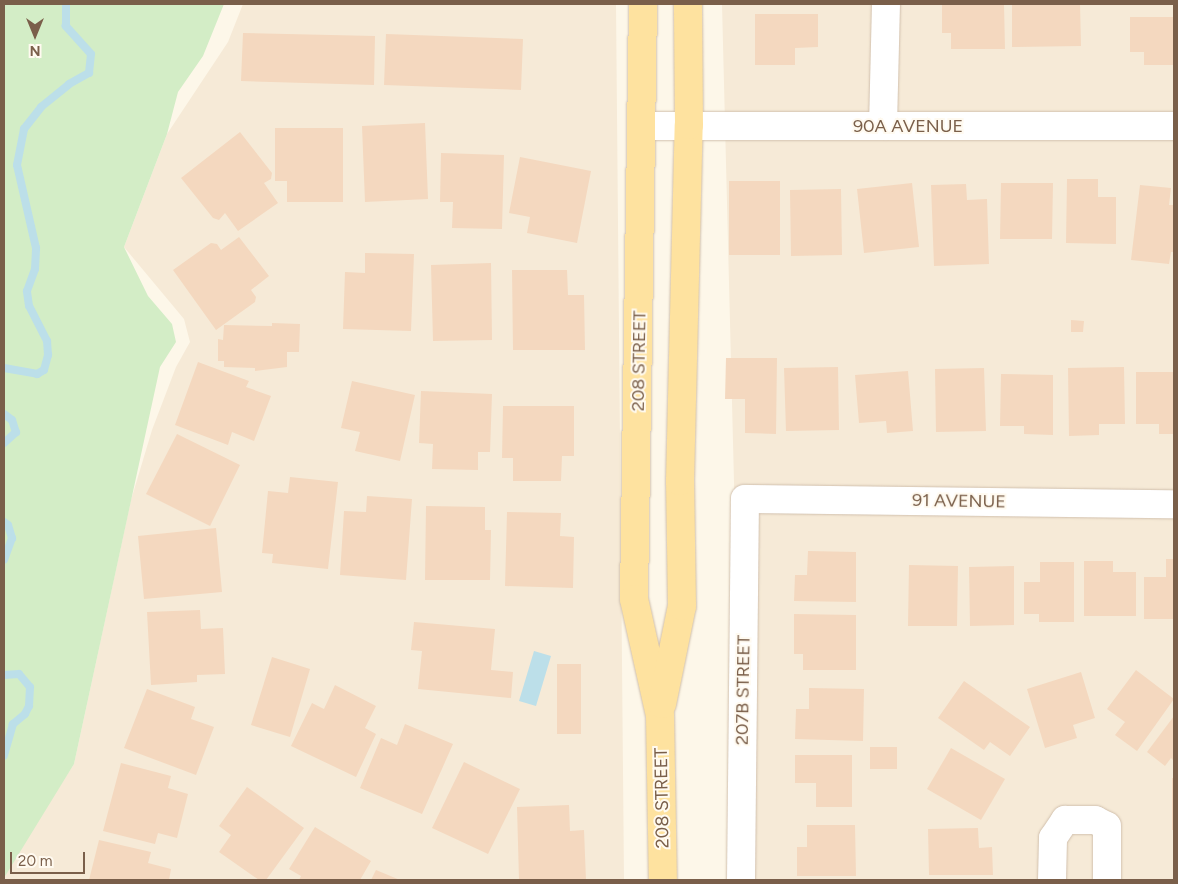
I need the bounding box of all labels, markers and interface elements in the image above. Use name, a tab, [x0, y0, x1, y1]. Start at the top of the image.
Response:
north arrow	[10, 10, 60, 60]
text: N	[30, 42, 40, 59]
street label: 90A AVENUE	[853, 115, 963, 137]
street label: 208 STREET	[627, 311, 651, 411]
street label: 91 AVENUE	[912, 489, 1006, 513]
street label: 207B STREET	[731, 635, 755, 745]
street label: 208 STREET	[650, 748, 674, 848]
scale bar	[12, 842, 88, 874]
text: 20 m	[18, 852, 52, 870]

